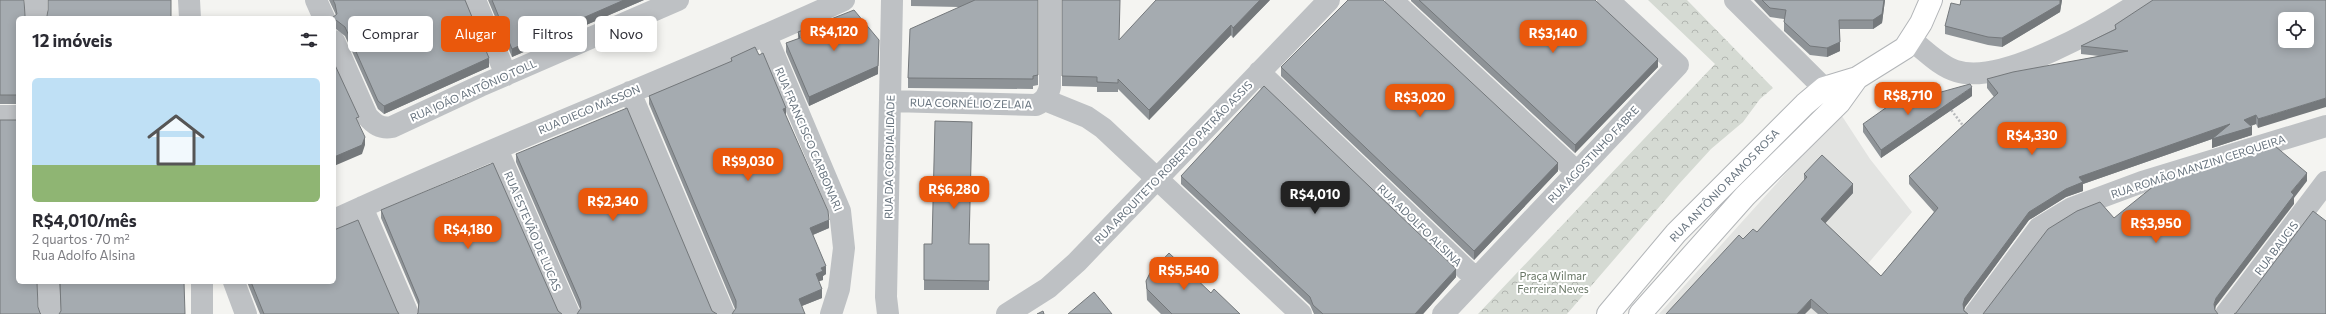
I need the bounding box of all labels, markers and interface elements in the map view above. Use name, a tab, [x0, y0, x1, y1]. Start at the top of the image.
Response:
map controls	[2278, 12, 2314, 48]
button: locate	[2278, 12, 2314, 48]
chip: Comprar	[348, 16, 433, 52]
chip: Alugar	[441, 16, 510, 52]
chip: Filtros	[518, 16, 587, 52]
chip: Novo	[595, 16, 657, 52]
pin: R$4,120	[797, 18, 871, 52]
pin: R$3,140	[1516, 20, 1590, 54]
text: R$4,120	[810, 23, 858, 39]
text: R$3,140	[1529, 25, 1577, 41]
icon: filters	[298, 29, 320, 51]
text: 12 imóveis	[32, 30, 112, 51]
street label: RUA JOÃO ANTÔNIO TOLL	[407, 55, 539, 125]
street label: RUA FRANCISCO CARBONARI	[773, 65, 845, 213]
street label: RUA ARQUITETO ROBERTO PATRÃO ASSIS	[1091, 78, 1255, 246]
street label: RUA DIEGO MASSON	[536, 82, 642, 136]
pin: R$8,710	[1871, 82, 1945, 116]
pin: R$3,020	[1383, 84, 1457, 118]
text: R$8,710	[1883, 87, 1933, 103]
text: R$3,020	[1394, 89, 1446, 105]
street label: RUA CORNÉLIO ZELAIA	[910, 94, 1033, 111]
street label: RUA DA CORDIALIDADE	[881, 95, 897, 219]
street label: RUA AGOSTINHO FABRE	[1545, 103, 1641, 205]
icon: home	[140, 104, 212, 176]
pin: R$4,330	[1995, 122, 2069, 156]
street label: RUA ANTÔNIO RAMOS ROSA	[1666, 125, 1782, 244]
text: R$4,330	[2006, 127, 2058, 143]
street label: RUA ROMÃO MANZINI CERQUEIRA	[2109, 131, 2287, 200]
pin: R$9,030	[711, 148, 785, 182]
text: R$9,030	[722, 153, 774, 169]
street label: RUA ESTEVÃO DE LUCAS	[502, 169, 564, 293]
pin: R$6,280	[917, 176, 991, 210]
text: R$6,280	[928, 181, 980, 197]
pin: R$4,010	[1278, 181, 1352, 215]
street label: RUA ADOLFO ALSINA	[1375, 181, 1465, 269]
text: R$4,010	[1290, 186, 1340, 202]
pin: R$2,340	[576, 188, 650, 222]
text: R$2,340	[587, 193, 639, 209]
text: R$4,010/mês	[32, 210, 137, 231]
pin: R$3,950	[2119, 210, 2193, 244]
text: R$3,950	[2130, 215, 2182, 231]
pin: R$4,180	[431, 216, 505, 250]
street label: RUA BAUCIS	[2252, 219, 2300, 277]
text: R$4,180	[443, 221, 493, 237]
text: 2 quartos · 70 m²	[32, 231, 130, 247]
text: Rua Adolfo Alsina	[32, 247, 135, 263]
pin: R$5,540	[1147, 257, 1221, 291]
text: R$5,540	[1158, 262, 1210, 278]
park label: Praça Wilmar Ferreira Neves	[1517, 269, 1589, 295]

